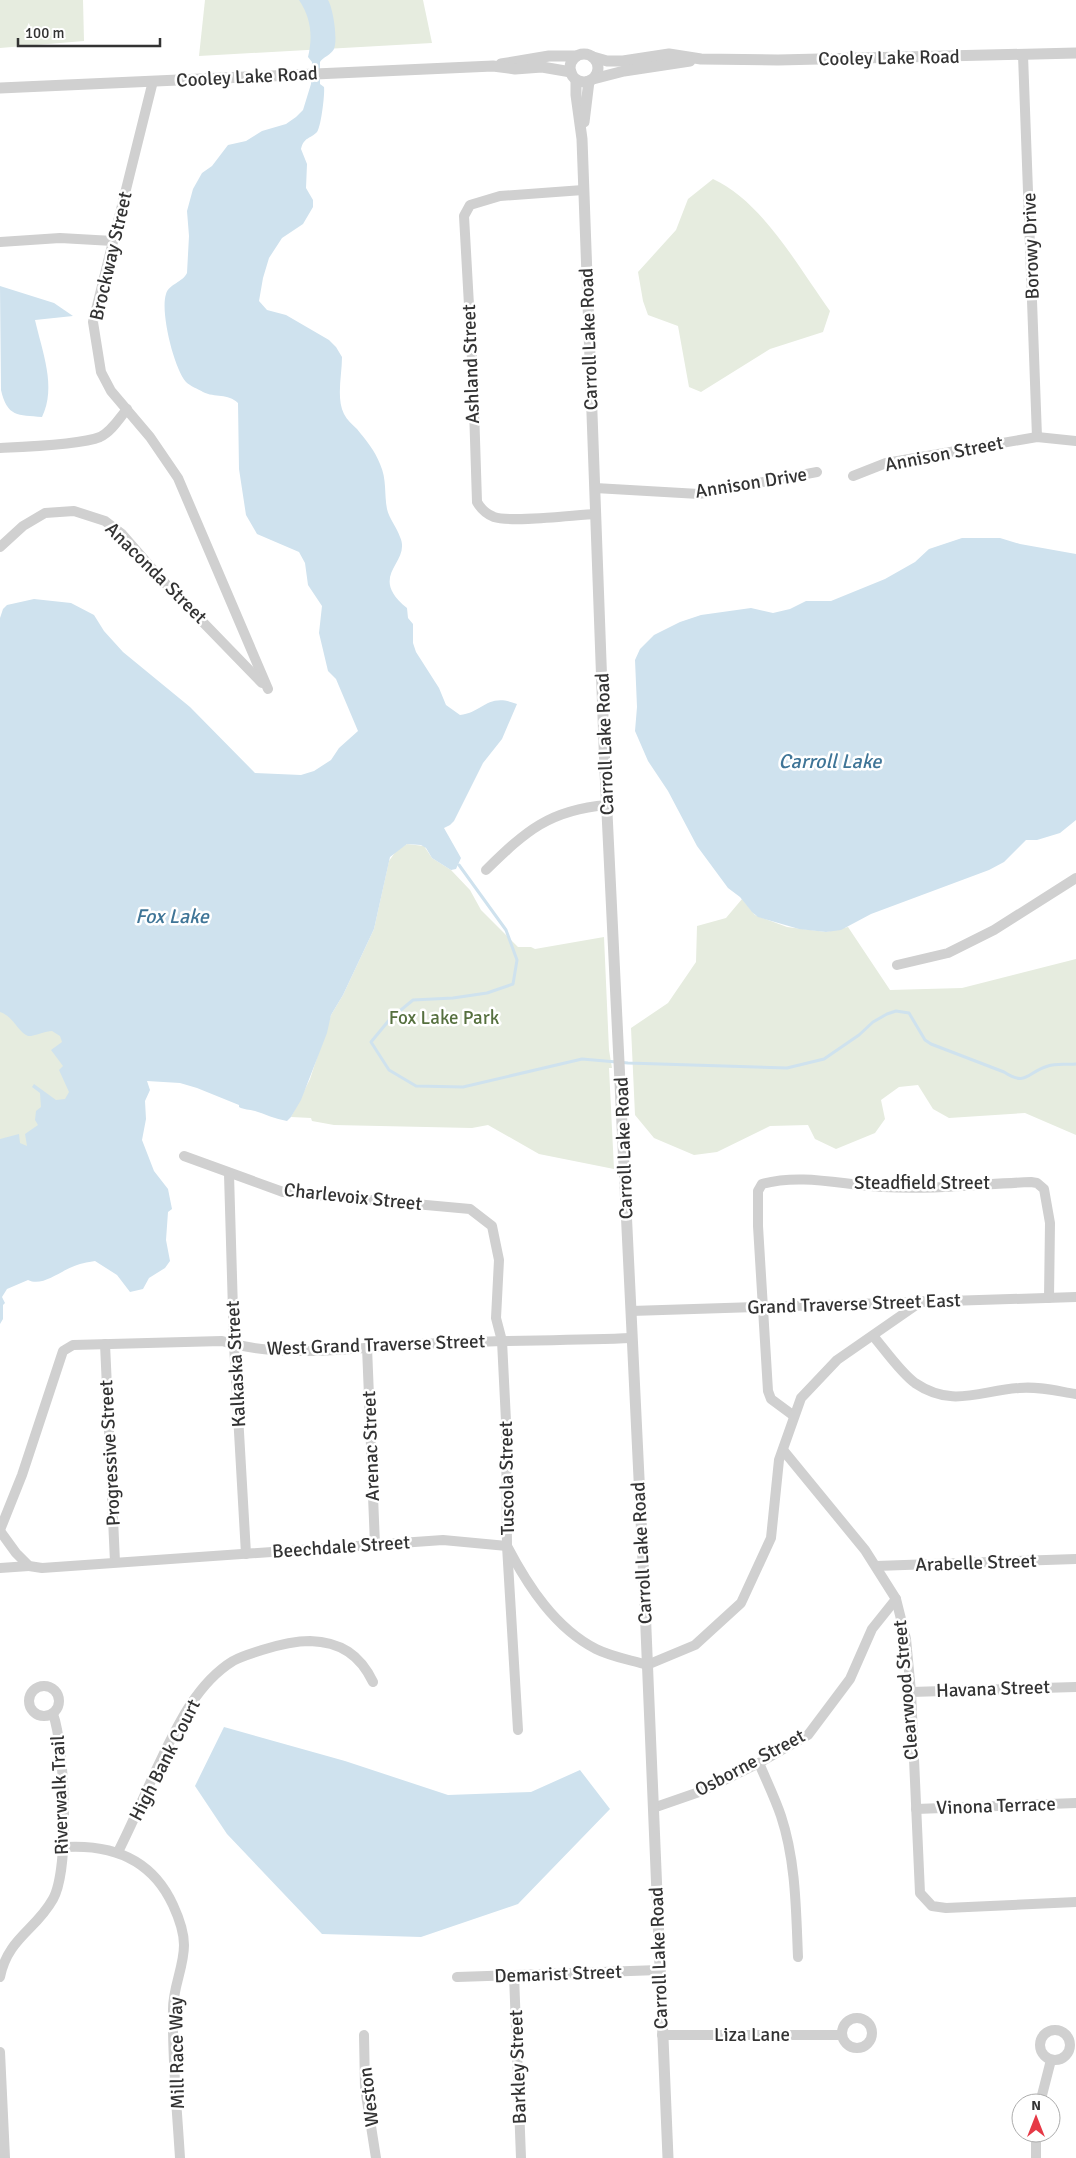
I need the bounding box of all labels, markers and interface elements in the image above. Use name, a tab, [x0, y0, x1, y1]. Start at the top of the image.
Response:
scale bar	[18, 15, 160, 47]
text: 100 m	[25, 24, 65, 42]
street label: Cooley Lake Road	[818, 45, 960, 71]
street label: Cooley Lake Road	[176, 61, 318, 93]
street label: Brockway Street	[84, 189, 138, 323]
street label: Borowy Drive	[1017, 192, 1045, 300]
street label: Carroll Lake Road	[575, 267, 603, 411]
street label: Ashland Street	[457, 303, 485, 424]
street label: Annison Street	[883, 431, 1005, 477]
street label: Annison Drive	[693, 462, 809, 504]
street label: Anaconda Street	[100, 517, 212, 629]
street label: Carroll Lake Road	[591, 672, 619, 816]
water label: Carroll Lake	[779, 749, 882, 774]
water label: Fox Lake	[135, 904, 210, 929]
park label: Fox Lake Park	[389, 1006, 500, 1030]
street label: Carroll Lake Road	[610, 1076, 638, 1220]
street label: Steadfield Street	[854, 1171, 990, 1195]
street label: Charlevoix Street	[283, 1178, 424, 1216]
street label: Grand Traverse Street East	[747, 1288, 962, 1320]
street label: Kalkaska Street	[221, 1300, 251, 1428]
street label: West Grand Traverse Street	[266, 1329, 486, 1361]
street label: Progressive Street	[94, 1379, 126, 1527]
street label: Arenac Street	[357, 1390, 385, 1502]
street label: Tuscola Street	[494, 1420, 520, 1535]
street label: Carroll Lake Road	[626, 1481, 658, 1625]
street label: Beechdale Street	[271, 1530, 411, 1564]
street label: Arabelle Street	[915, 1549, 1038, 1577]
street label: Clearwood Street	[888, 1619, 924, 1761]
street label: Havana Street	[936, 1675, 1051, 1703]
street label: High Bank Court	[124, 1695, 206, 1825]
street label: Osborne Street	[691, 1724, 809, 1802]
street label: Riverwalk Trail	[46, 1735, 74, 1855]
street label: Vinona Terrace	[936, 1792, 1056, 1820]
street label: Carroll Lake Road	[645, 1886, 673, 2030]
street label: Demarist Street	[494, 1960, 623, 1988]
street label: Mill Race Way	[164, 1996, 190, 2110]
street label: Barkley Street	[504, 2009, 532, 2125]
street label: Liza Lane	[714, 2023, 790, 2047]
street label: Weston	[353, 2066, 385, 2128]
north arrow	[1011, 2093, 1061, 2143]
text: N	[1031, 2097, 1041, 2114]

